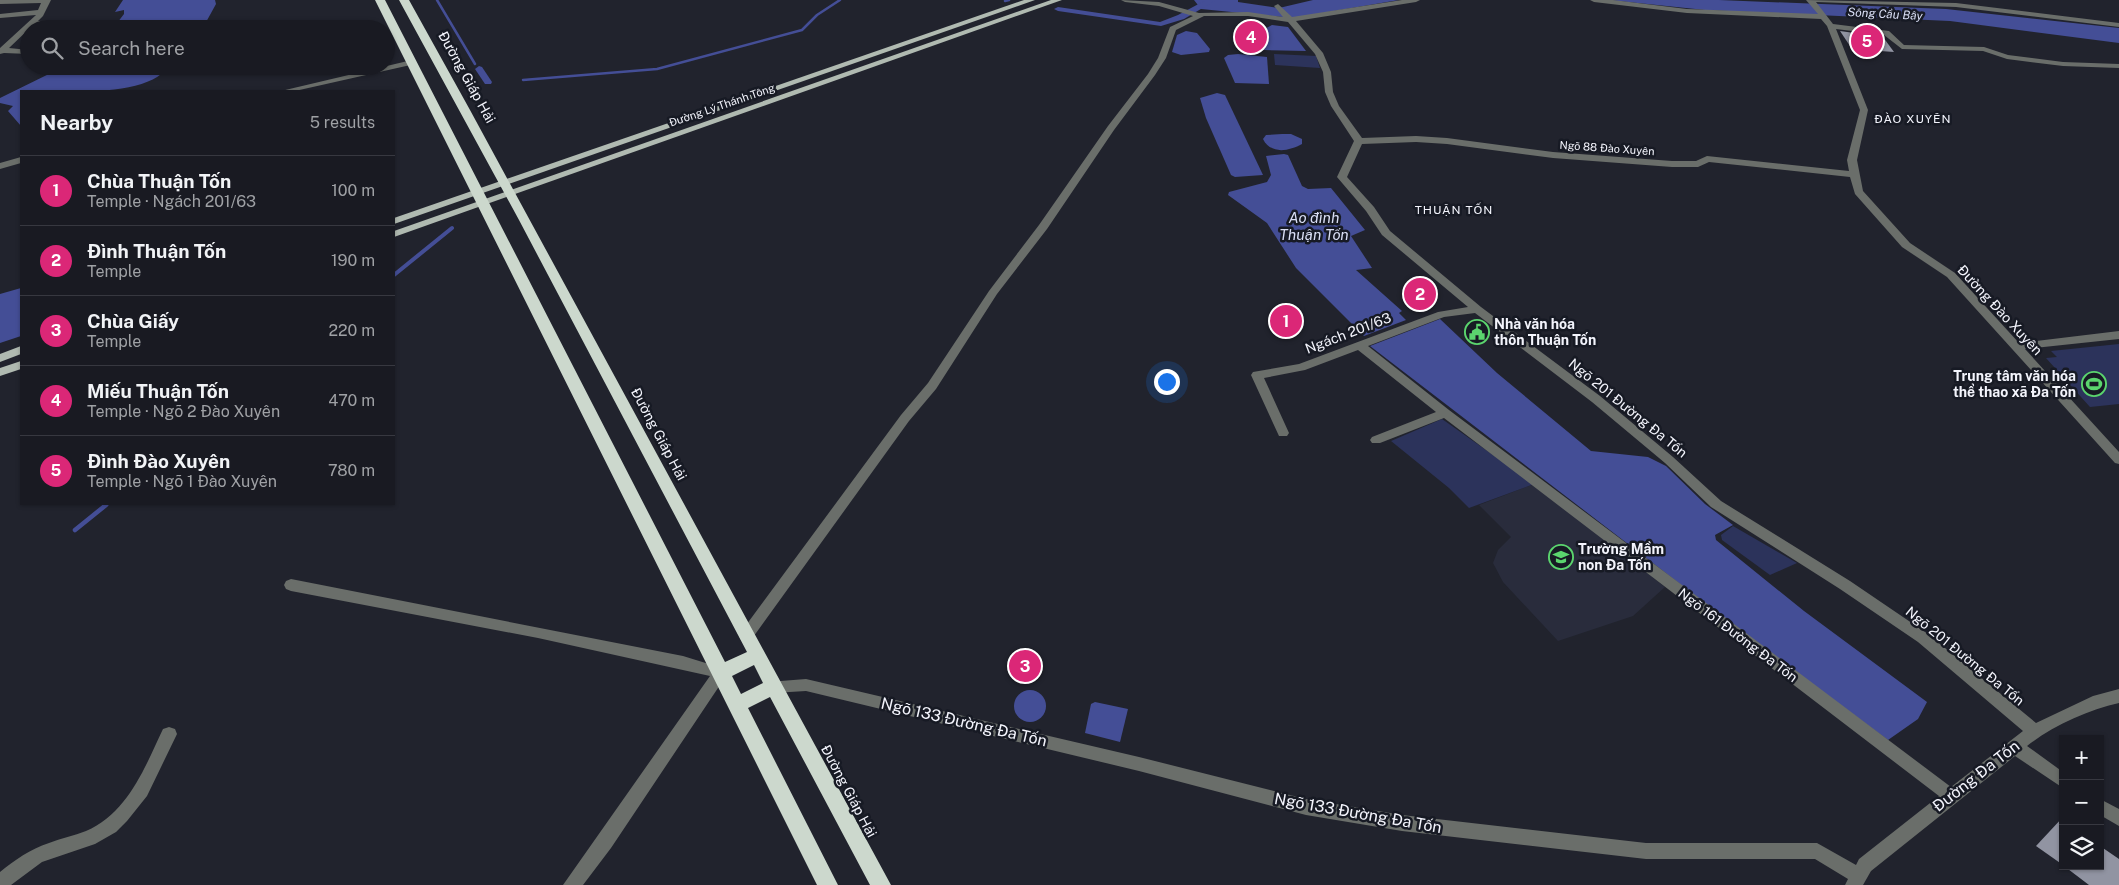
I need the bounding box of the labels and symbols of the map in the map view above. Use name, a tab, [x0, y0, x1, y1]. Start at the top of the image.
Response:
water label: Sông Cầu Bây	[1847, 5, 1924, 23]
pin: 4	[1235, 18, 1267, 56]
pin: 5	[1851, 22, 1883, 60]
street label: Đường Giáp Hải	[435, 28, 499, 126]
street label: Đường Lý Thánh Tông	[668, 81, 777, 129]
district label: ĐÀO XUYÊN	[1874, 112, 1952, 126]
street label: Ngõ 88 Đào Xuyên	[1559, 139, 1655, 157]
district label: THUẬN TỐN	[1415, 202, 1493, 217]
water label: Ao đình Thuận Tốn	[1279, 209, 1349, 243]
street label: Đường Đào Xuyên	[1954, 262, 2046, 358]
pin: 2	[1404, 275, 1436, 313]
pin: 1	[1270, 302, 1302, 340]
street label: Ngách 201/63	[1303, 309, 1393, 357]
place label: Nhà văn hóa thôn Thuận Tốn	[1494, 316, 1596, 348]
public building icon: Nhà văn hóa thôn Thuận Tốn	[1464, 319, 1490, 345]
street label: Ngõ 201 Đường Đa Tốn	[1565, 355, 1691, 461]
place label: Trung tâm văn hóa thể thao xã Đa Tốn	[1953, 368, 2076, 400]
your location	[1154, 369, 1180, 395]
sports icon: Trung tâm văn hóa thể thao xã Đa Tốn	[2081, 371, 2107, 397]
street label: Đường Giáp Hải	[628, 385, 690, 483]
place label: Trường Mầm non Đa Tốn	[1578, 541, 1664, 573]
school or university icon: Trường Mầm non Đa Tốn	[1548, 544, 1574, 570]
street label: Ngõ 161 Đường Đa Tốn	[1675, 585, 1801, 685]
street label: Ngõ 201 Đường Đa Tốn	[1902, 603, 2028, 709]
pin: 3	[1009, 647, 1041, 685]
street label: Ngõ 133 Đường Đa Tốn	[879, 694, 1049, 750]
street label: Đường Đa Tốn	[1929, 736, 2023, 816]
street label: Đường Giáp Hải	[818, 742, 880, 840]
street label: Ngõ 133 Đường Đa Tốn	[1273, 789, 1443, 837]

